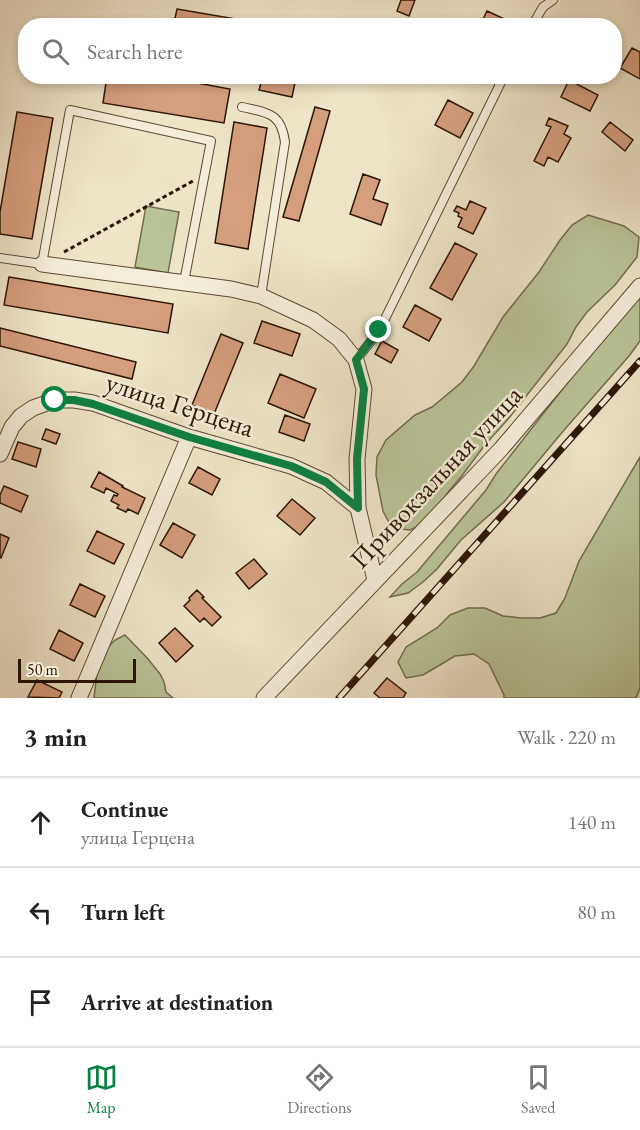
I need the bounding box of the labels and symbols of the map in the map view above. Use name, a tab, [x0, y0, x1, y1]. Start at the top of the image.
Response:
route end	[365, 316, 391, 342]
street label: улица Герцена	[102, 364, 259, 445]
street label: Привокзальная улица	[342, 378, 530, 576]
route start	[41, 386, 67, 412]
scale bar	[18, 656, 136, 684]

